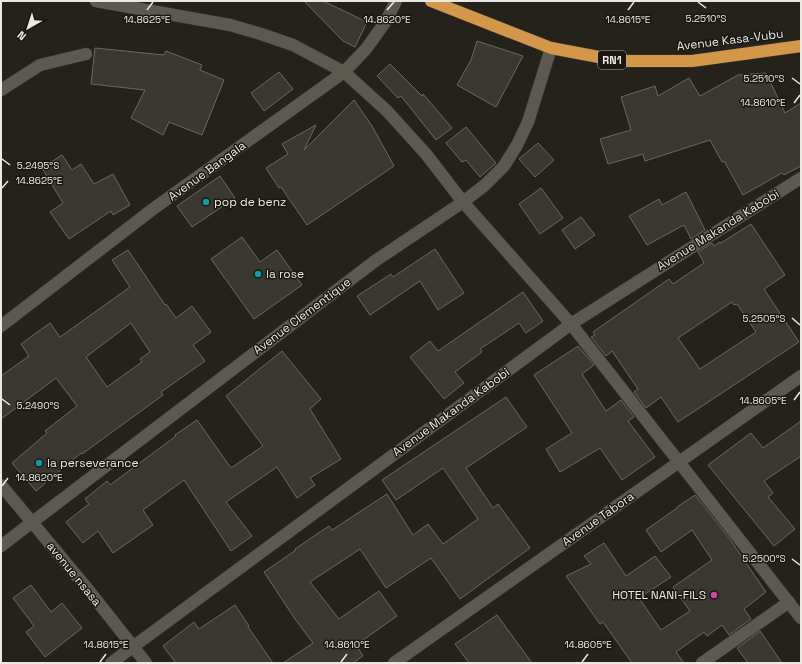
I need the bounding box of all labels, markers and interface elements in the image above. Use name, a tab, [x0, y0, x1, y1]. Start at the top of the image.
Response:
north arrow	[8, 8, 48, 48]
text: 5.2510°S	[686, 12, 726, 25]
text: 14.8625°E	[124, 13, 171, 26]
text: 14.8620°E	[363, 13, 411, 26]
text: 14.8615°E	[606, 13, 651, 26]
street label: Avenue Kasa-Vubu	[676, 26, 784, 54]
text: N	[14, 28, 29, 44]
road number: RN1	[598, 51, 626, 69]
text: 5.2510°S	[744, 72, 784, 85]
text: 14.8610°E	[740, 96, 786, 109]
street label: Avenue Bangala	[165, 137, 249, 205]
text: 5.2495°S	[17, 159, 59, 172]
text: 14.8625°E	[16, 174, 63, 187]
street label: Avenue Makanda Kabobi	[654, 186, 782, 274]
place label: pop de benz	[214, 194, 286, 210]
marker: pop de benz	[201, 197, 211, 207]
place label: la rose	[266, 266, 304, 282]
marker: la rose	[253, 269, 263, 279]
street label: Avenue Clementique	[250, 274, 354, 358]
text: 5.2505°S	[743, 312, 785, 325]
street label: Avenue Makanda Kabobi	[389, 364, 513, 460]
text: 14.8605°E	[739, 394, 787, 407]
text: 5.2490°S	[17, 399, 59, 412]
place label: la perseverance	[47, 455, 139, 471]
marker: la perseverance	[34, 458, 44, 468]
text: 14.8620°E	[15, 471, 63, 484]
street label: Avenue Tabora	[559, 488, 637, 550]
street label: avenue nsasa	[43, 539, 105, 610]
text: 5.2500°S	[742, 552, 786, 565]
place label: HOTEL NANI-FILS	[612, 587, 706, 603]
marker: HOTEL NANI-FILS	[709, 590, 719, 600]
text: 14.8615°E	[84, 638, 129, 651]
text: 14.8610°E	[324, 638, 370, 651]
text: 14.8605°E	[564, 638, 612, 651]

